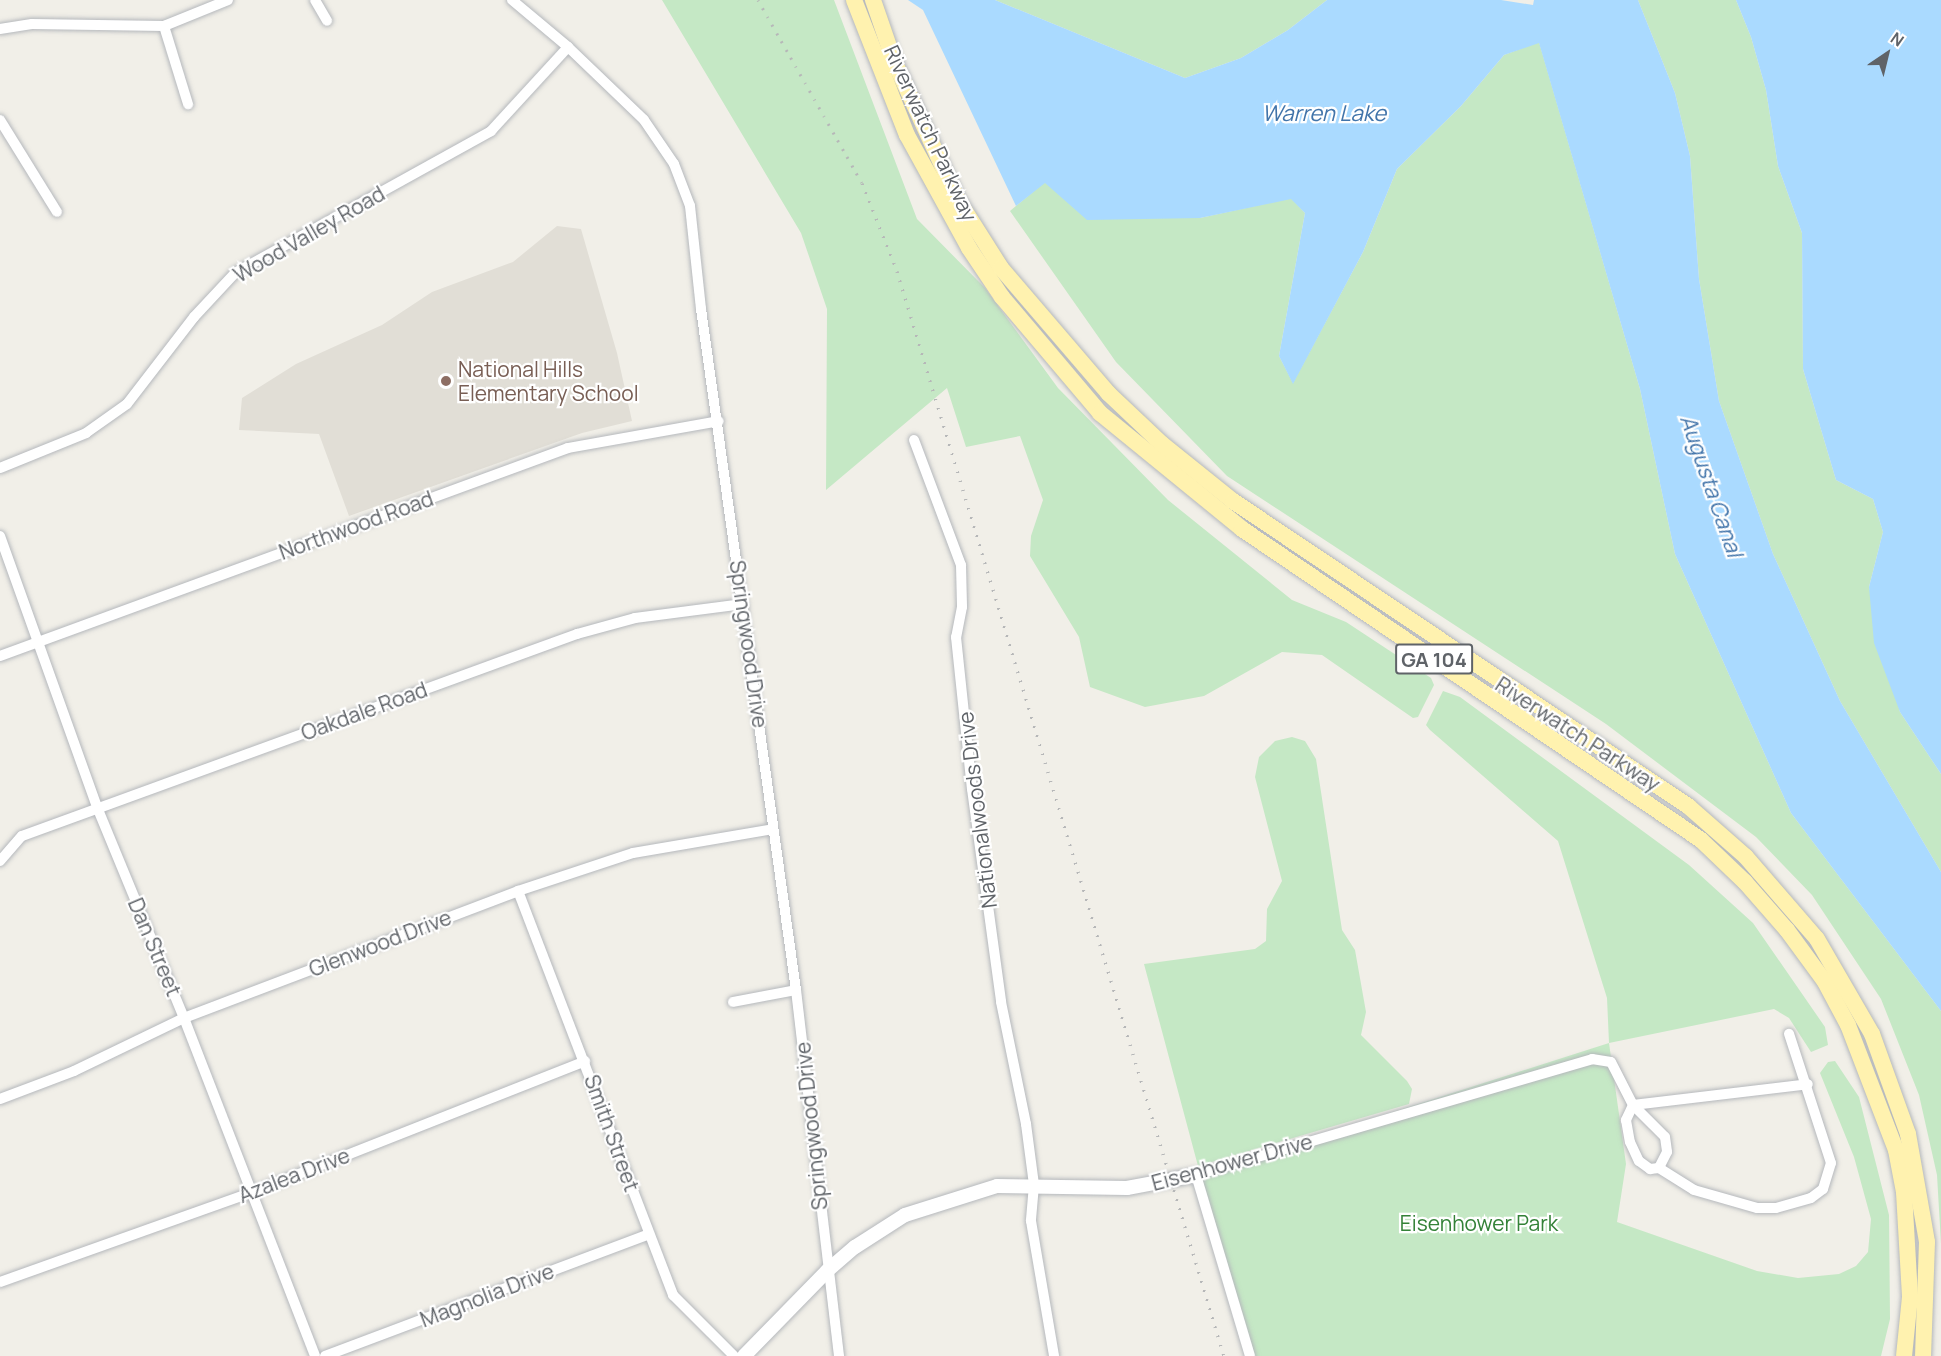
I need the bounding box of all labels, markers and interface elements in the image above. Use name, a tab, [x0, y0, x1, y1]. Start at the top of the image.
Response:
north arrow	[1857, 24, 1917, 84]
text: N	[1886, 27, 1908, 52]
street label: Riverwatch Parkway	[879, 41, 983, 225]
water label: Warren Lake	[1262, 101, 1386, 127]
street label: Wood Valley Road	[229, 181, 389, 287]
place label: National Hills Elementary School	[458, 356, 639, 406]
marker: National Hills Elementary School	[439, 374, 453, 388]
water label: Augusta Canal	[1674, 412, 1748, 560]
street label: Northwood Road	[275, 485, 437, 565]
street label: Springwood Drive	[725, 559, 773, 729]
road number: GA 104	[1395, 642, 1473, 676]
street label: Riverwatch Parkway	[1491, 671, 1665, 797]
street label: Oakdale Road	[298, 677, 430, 745]
street label: Nationalwoods Drive	[952, 710, 1002, 910]
street label: Dan Street	[123, 894, 187, 1000]
street label: Glenwood Drive	[305, 904, 455, 982]
street label: Springwood Drive	[790, 1041, 832, 1211]
street label: Smith Street	[579, 1071, 645, 1195]
street label: Eisenhower Drive	[1149, 1128, 1315, 1196]
street label: Azalea Drive	[235, 1142, 353, 1208]
park label: Eisenhower Park	[1400, 1210, 1558, 1236]
street label: Magnolia Drive	[417, 1258, 557, 1332]

